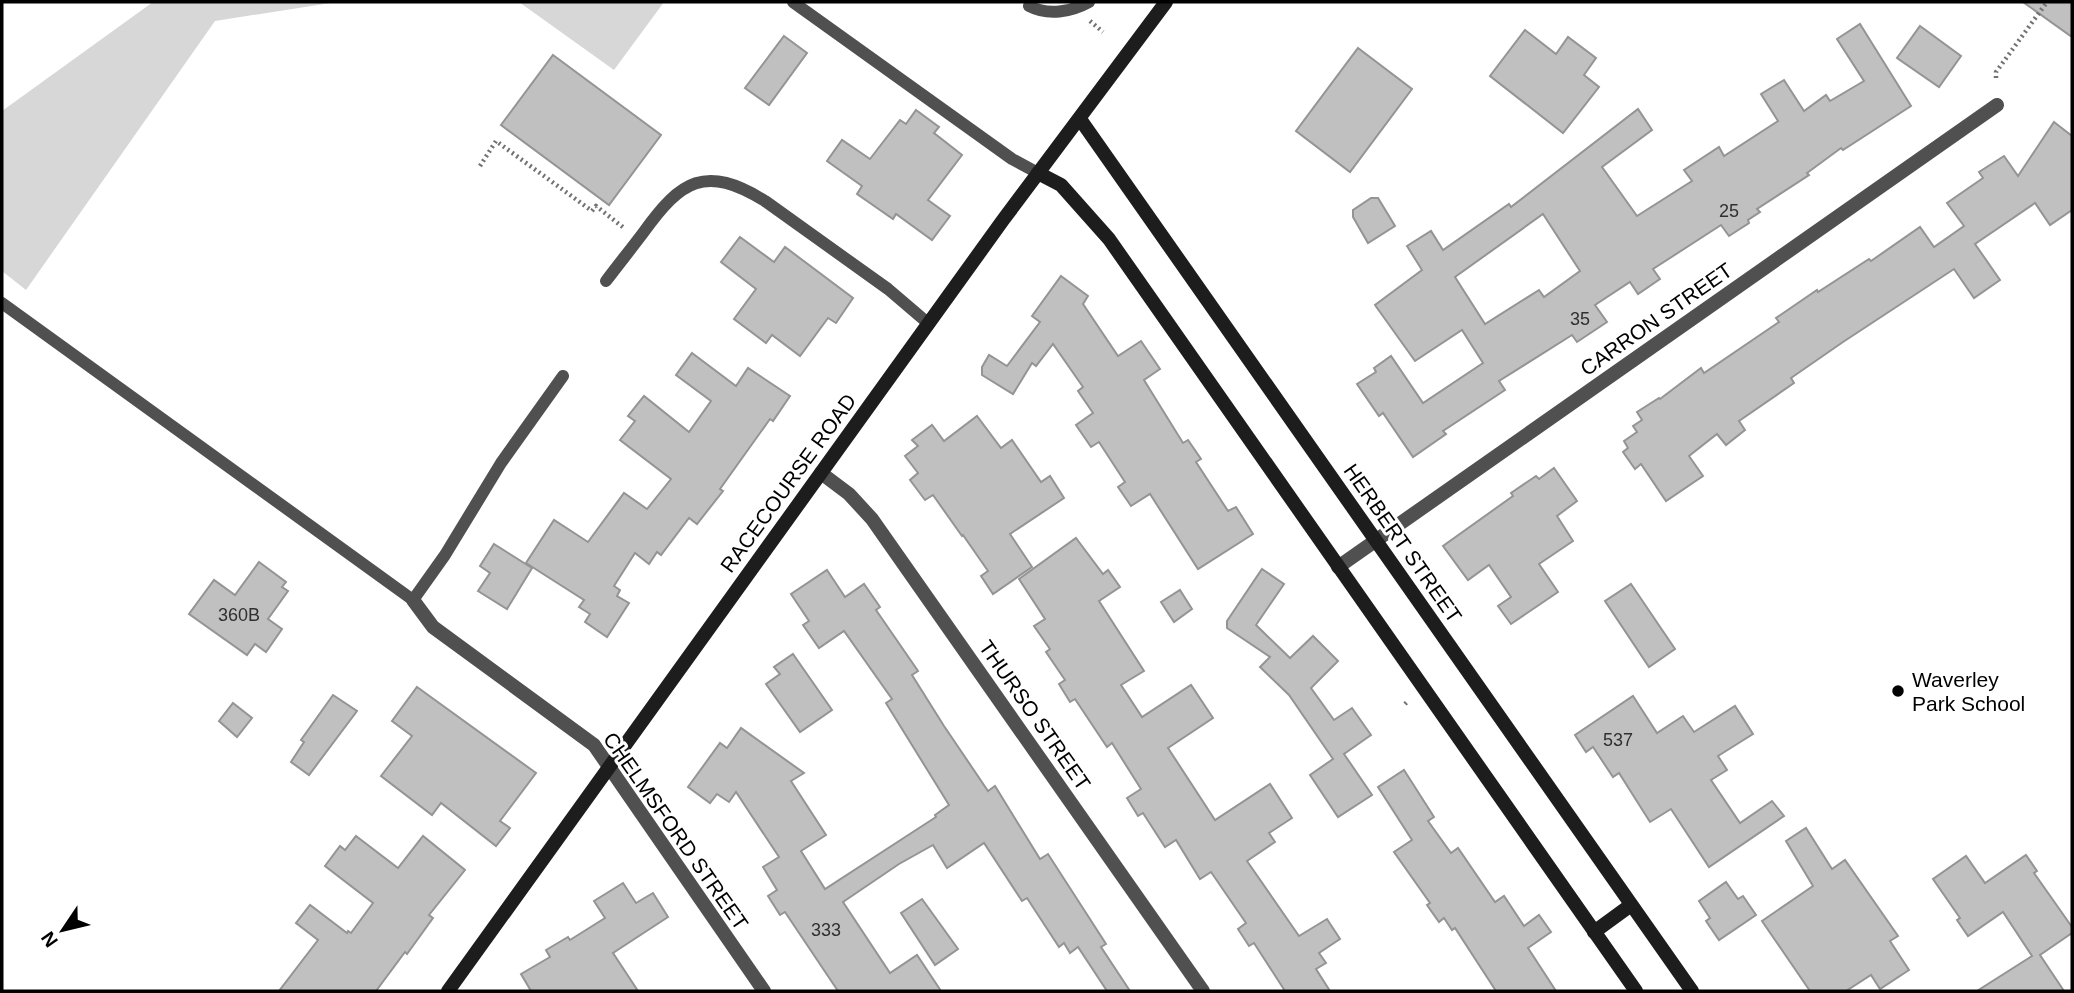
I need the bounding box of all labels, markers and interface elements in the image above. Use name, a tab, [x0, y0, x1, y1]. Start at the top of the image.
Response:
house number: 25	[1719, 201, 1739, 221]
street label: CARRON STREET	[1576, 258, 1736, 380]
house number: 35	[1570, 309, 1590, 329]
street label: RACECOURSE ROAD	[716, 389, 860, 577]
street label: HERBERT STREET	[1340, 459, 1467, 627]
house number: 360B	[218, 605, 260, 625]
street label: THURSO STREET	[975, 636, 1095, 794]
place label: Waverley Park School	[1912, 668, 2025, 715]
marker: Waverley Park School	[1890, 683, 1906, 699]
street label: CHELMSFORD STREET	[599, 728, 753, 934]
house number: 537	[1603, 730, 1633, 750]
north arrow	[28, 895, 98, 965]
house number: 333	[811, 920, 841, 940]
text: N	[37, 928, 62, 951]

